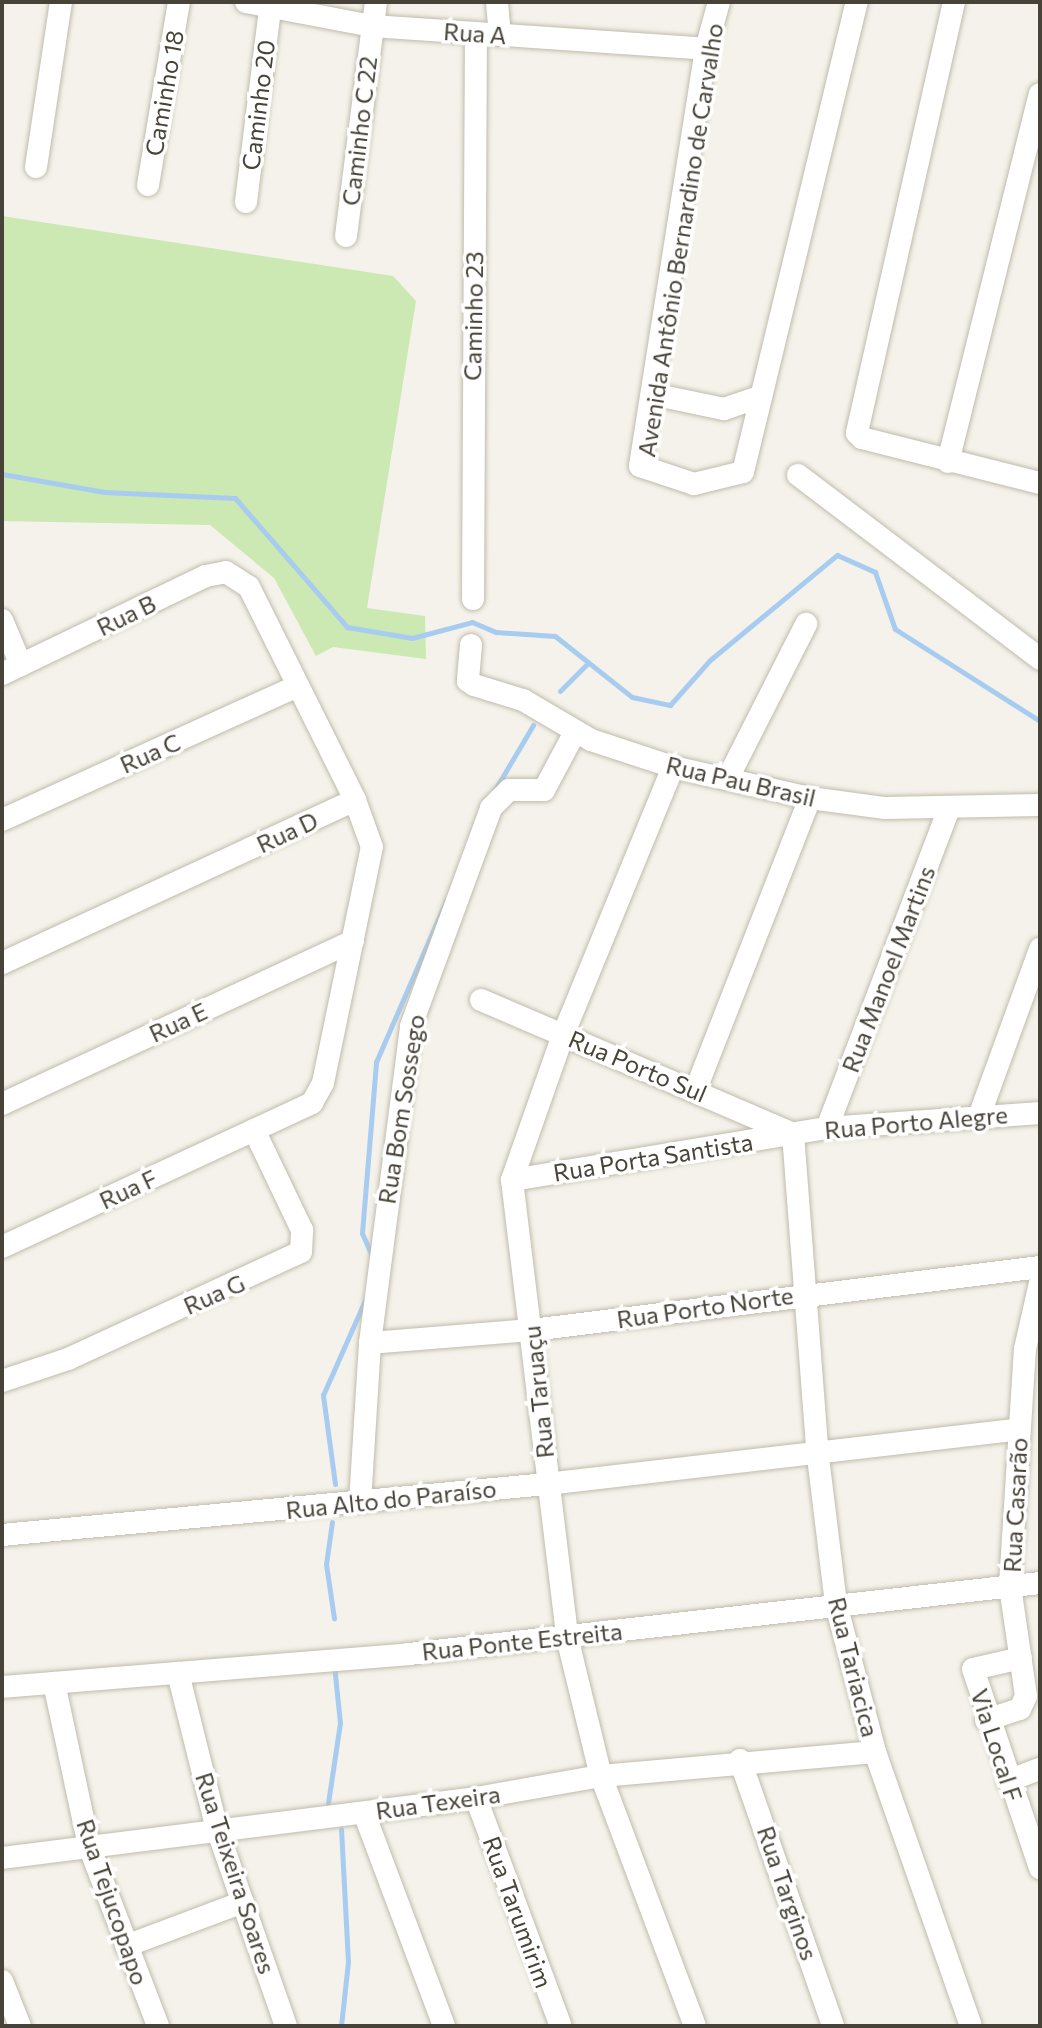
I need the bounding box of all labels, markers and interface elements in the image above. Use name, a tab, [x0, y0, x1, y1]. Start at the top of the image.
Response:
street label: Rua A	[443, 16, 507, 50]
street label: Avenida Antônio Bernardino de Carvalho	[631, 21, 729, 459]
street label: Caminho 18	[139, 28, 189, 158]
street label: Caminho 20	[236, 38, 280, 172]
street label: Caminho C 22	[336, 55, 382, 207]
street label: Caminho 23	[457, 251, 489, 381]
street label: Rua B	[92, 588, 160, 642]
street label: Rua C	[115, 727, 185, 779]
street label: Rua Pau Brasil	[663, 750, 819, 812]
street label: Rua D	[252, 805, 322, 859]
street label: Rua Manoel Martins	[835, 862, 941, 1076]
street label: Rua E	[144, 996, 212, 1048]
street label: Rua Bom Sossego	[372, 1012, 430, 1206]
street label: Rua Porto Sul	[565, 1024, 711, 1108]
street label: Rua Porto Alegre	[823, 1100, 1009, 1144]
street label: Rua Porta Santista	[551, 1127, 755, 1187]
street label: Rua F	[95, 1163, 161, 1215]
street label: Rua G	[179, 1268, 249, 1320]
street label: Rua Porto Norte	[615, 1280, 795, 1334]
street label: Rua Taruaçu	[517, 1324, 559, 1460]
street label: Rua Casarão	[997, 1437, 1033, 1573]
street label: Rua Alto do Paraíso	[284, 1474, 498, 1524]
street label: Rua Tariacica	[823, 1594, 885, 1740]
street label: Rua Ponte Estreita	[420, 1616, 624, 1666]
street label: Via Local F	[965, 1685, 1029, 1805]
street label: Rua Teixeira Soares	[190, 1769, 282, 1977]
street label: Rua Texeira	[374, 1779, 502, 1825]
street label: Rua Tejucopapo	[71, 1815, 155, 1989]
street label: Rua Targinos	[752, 1822, 824, 1964]
street label: Rua Tarumirim	[477, 1832, 559, 1992]

